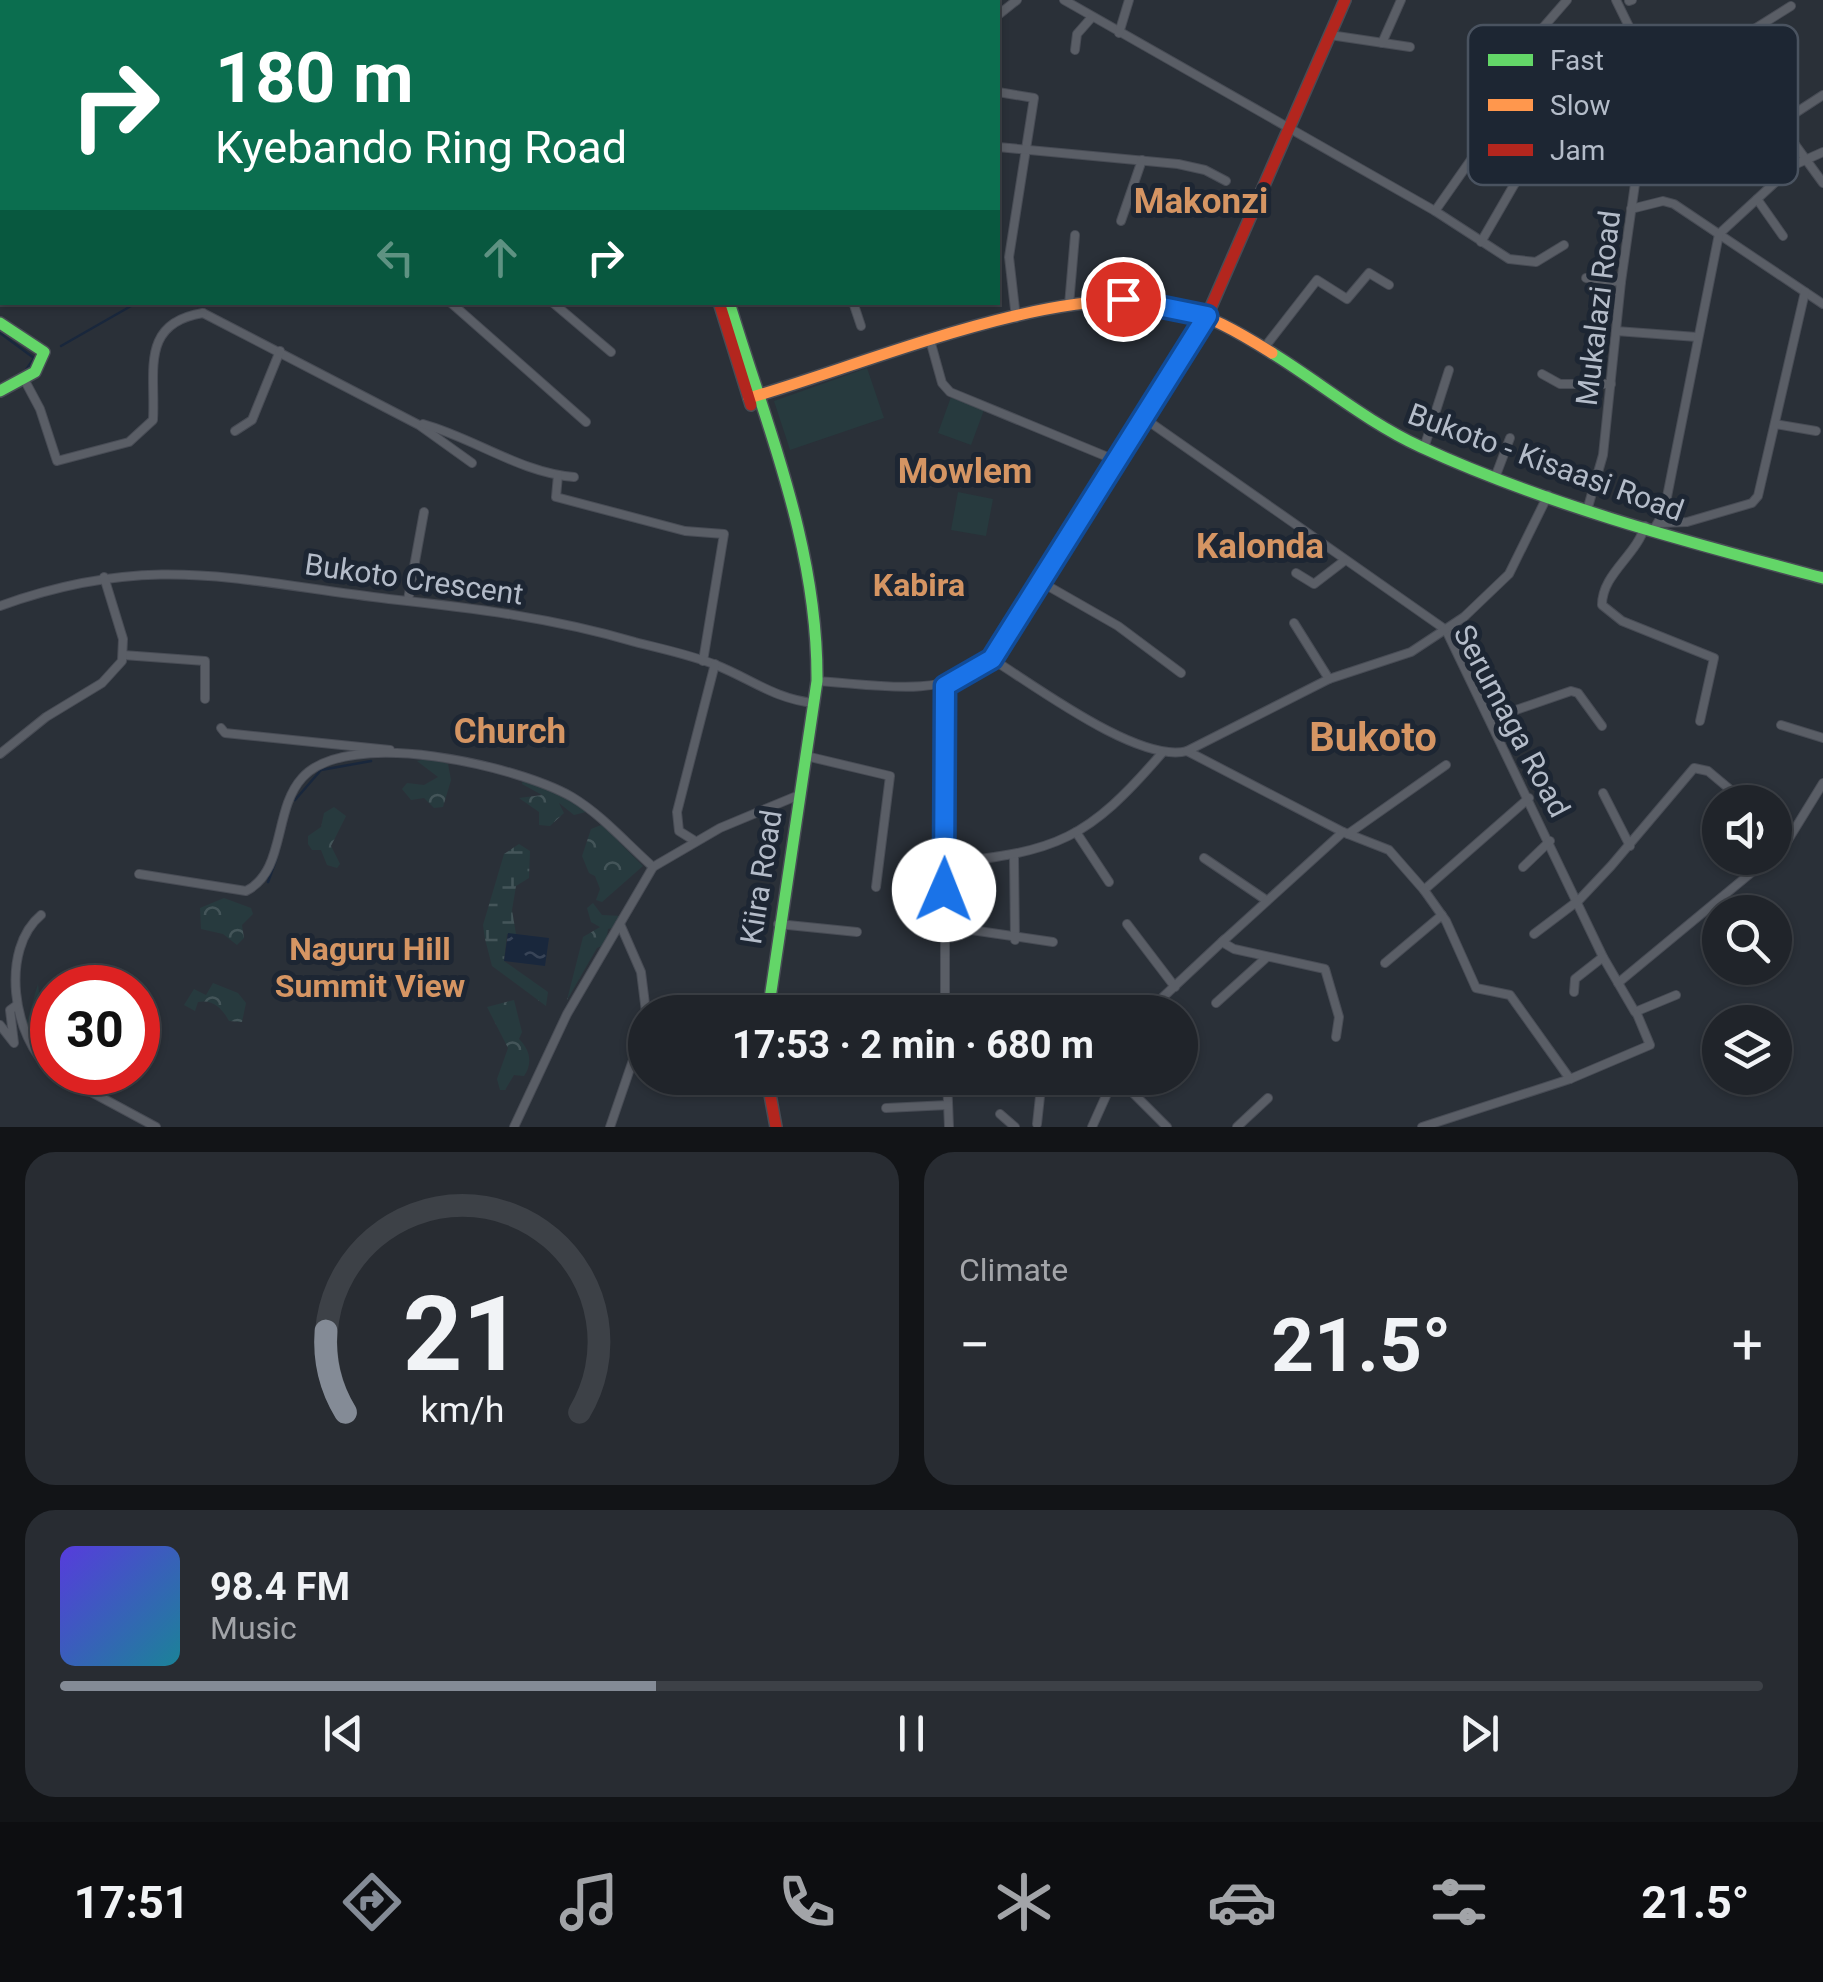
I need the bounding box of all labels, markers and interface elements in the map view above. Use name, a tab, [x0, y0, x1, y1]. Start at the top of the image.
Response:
legend	[1468, 25, 1798, 185]
text: 180 m	[215, 37, 414, 119]
icon: right	[50, 40, 180, 170]
text: Fast	[1550, 44, 1604, 77]
text: Slow	[1550, 89, 1610, 122]
text: Kyebando Ring Road	[215, 121, 627, 174]
text: Jam	[1550, 134, 1605, 167]
district label: Makonzi	[1134, 181, 1268, 222]
street label: Mukalazi Road	[1569, 208, 1627, 408]
icon: left	[368, 230, 423, 285]
icon: ahead	[473, 230, 528, 285]
icon: right	[578, 230, 633, 285]
pin	[1081, 257, 1166, 342]
icon: arrive	[1096, 272, 1151, 327]
street label: Bukoto - Kisaasi Road	[1403, 396, 1689, 528]
district label: Mowlem	[898, 451, 1032, 492]
district label: Kalonda	[1196, 526, 1324, 567]
street label: Bukoto Crescent	[302, 546, 526, 612]
district label: Kabira	[873, 566, 965, 604]
street label: Serumaga Road	[1447, 619, 1577, 823]
district label: Church	[454, 711, 566, 752]
district label: Bukoto	[1309, 714, 1437, 761]
map controls	[1702, 785, 1792, 1095]
button: sound	[1702, 785, 1792, 875]
street label: Kiira Road	[733, 807, 789, 947]
position arrow	[892, 838, 996, 942]
button: search	[1702, 895, 1792, 985]
district label: Naguru Hill Summit View	[275, 930, 465, 1005]
speed limit sign: 30	[30, 965, 160, 1095]
button: layers	[1702, 1005, 1792, 1095]
text: 17:53 · 2 min · 680 m	[732, 1023, 1094, 1067]
text: Climate	[959, 1251, 1068, 1289]
text: 21	[402, 1274, 522, 1395]
text: 21.5°	[1271, 1301, 1451, 1389]
text: −	[959, 1313, 990, 1377]
text: +	[1732, 1313, 1763, 1377]
text: km/h	[420, 1389, 504, 1431]
text: 98.4 FM	[210, 1565, 350, 1609]
text: Music	[210, 1609, 297, 1647]
icon: previous	[316, 1706, 371, 1761]
icon: pause	[884, 1706, 939, 1761]
icon: next	[1452, 1706, 1507, 1761]
icon: directions	[337, 1867, 407, 1937]
icon: music	[554, 1867, 624, 1937]
icon: phone	[772, 1867, 842, 1937]
icon: climate	[989, 1867, 1059, 1937]
icon: car	[1207, 1867, 1277, 1937]
icon: filters	[1424, 1867, 1494, 1937]
text: 17:51	[74, 1876, 190, 1929]
text: 21.5°	[1641, 1876, 1749, 1929]

